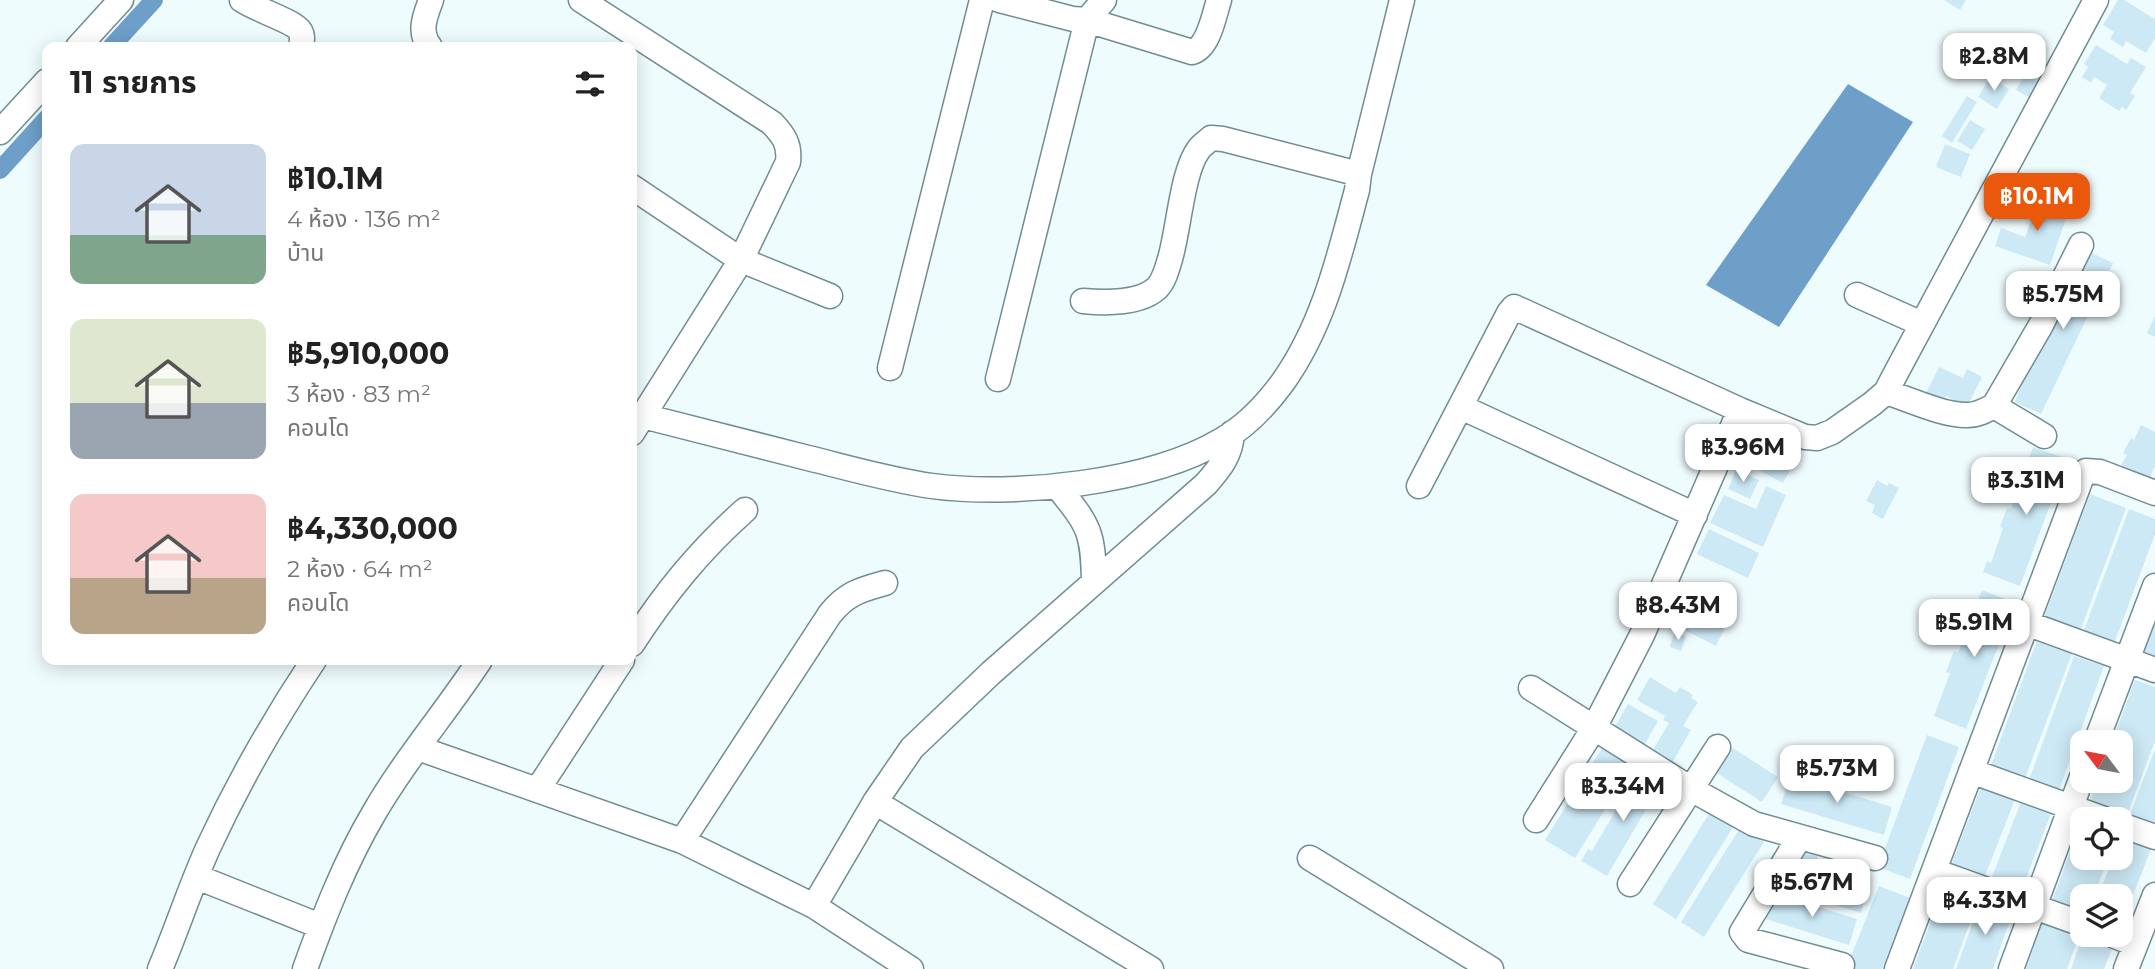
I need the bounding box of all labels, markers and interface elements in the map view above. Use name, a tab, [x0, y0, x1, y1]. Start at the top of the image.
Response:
pin: ฿2.8M	[1945, 34, 2043, 93]
text: ฿2.8M	[1959, 42, 2029, 70]
text: 11 รายการ	[70, 64, 197, 101]
icon: filters	[571, 65, 609, 103]
text: ฿10.1M	[287, 160, 384, 197]
icon: home	[126, 172, 210, 256]
pin: ฿10.1M	[1980, 174, 2094, 233]
text: ฿10.1M	[2000, 182, 2074, 210]
text: 4 ห้อง · 136 m²	[287, 205, 441, 233]
text: บ้าน	[287, 239, 324, 267]
pin: ฿5.75M	[2006, 272, 2120, 331]
text: ฿5.75M	[2022, 280, 2104, 308]
text: ฿5,910,000	[287, 335, 449, 372]
icon: home	[126, 347, 210, 431]
text: 3 ห้อง · 83 m²	[287, 380, 431, 408]
text: คอนโด	[287, 414, 349, 442]
pin: ฿3.96M	[1686, 424, 1800, 484]
text: ฿3.96M	[1701, 433, 1785, 461]
pin: ฿3.31M	[1969, 458, 2083, 517]
text: ฿3.31M	[1987, 466, 2065, 494]
text: ฿4,330,000	[287, 510, 458, 547]
icon: home	[126, 522, 210, 606]
text: 2 ห้อง · 64 m²	[287, 555, 433, 583]
pin: ฿8.43M	[1621, 582, 1735, 642]
text: คอนโด	[287, 589, 349, 617]
text: ฿8.43M	[1635, 591, 1721, 619]
pin: ฿5.91M	[1917, 600, 2031, 659]
text: ฿5.91M	[1935, 608, 2013, 636]
north arrow	[2070, 730, 2133, 793]
map controls	[2070, 730, 2133, 947]
pin: ฿5.73M	[1780, 746, 1894, 805]
text: ฿5.73M	[1796, 754, 1878, 782]
pin: ฿3.34M	[1566, 764, 1680, 823]
text: ฿3.34M	[1581, 772, 1665, 800]
button: locate	[2070, 807, 2133, 870]
pin: ฿5.67M	[1755, 860, 1869, 919]
text: ฿5.67M	[1770, 868, 1854, 896]
pin: ฿4.33M	[1928, 878, 2042, 937]
button: layers	[2070, 884, 2133, 947]
text: ฿4.33M	[1942, 886, 2028, 914]

